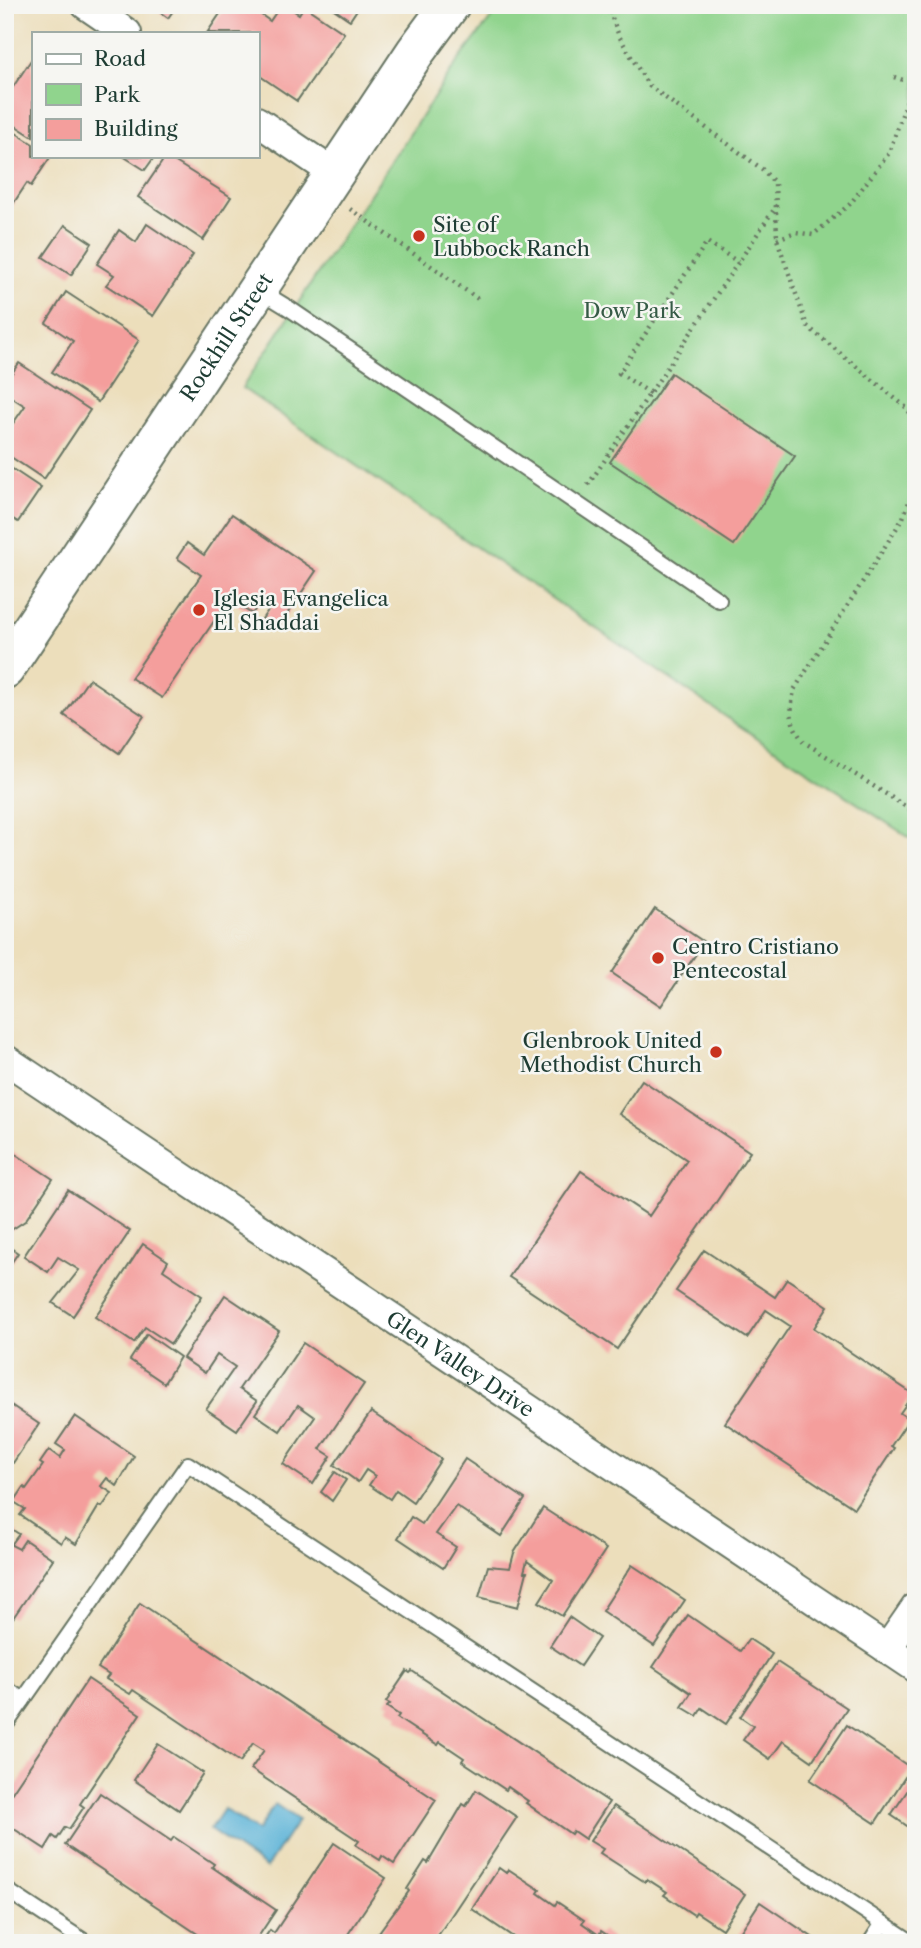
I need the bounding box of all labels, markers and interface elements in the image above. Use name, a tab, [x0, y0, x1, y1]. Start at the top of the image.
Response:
legend	[32, 32, 259, 158]
text: Road	[94, 46, 146, 71]
text: Park	[94, 82, 140, 107]
text: Building	[94, 116, 179, 141]
place label: Site of Lubbock Ranch	[433, 212, 590, 261]
marker: Site of Lubbock Ranch	[411, 228, 427, 244]
street label: Rockhill Street	[174, 268, 278, 406]
park label: Dow Park	[583, 298, 681, 323]
place label: Iglesia Evangelica El Shaddai	[213, 586, 389, 635]
marker: Iglesia Evangelica El Shaddai	[191, 602, 207, 618]
place label: Centro Cristiano Pentecostal	[672, 934, 839, 983]
marker: Centro Cristiano Pentecostal	[650, 950, 666, 966]
place label: Glenbrook United Methodist Church	[520, 1028, 702, 1077]
marker: Glenbrook United Methodist Church	[708, 1044, 724, 1060]
street label: Glen Valley Drive	[382, 1305, 539, 1422]

